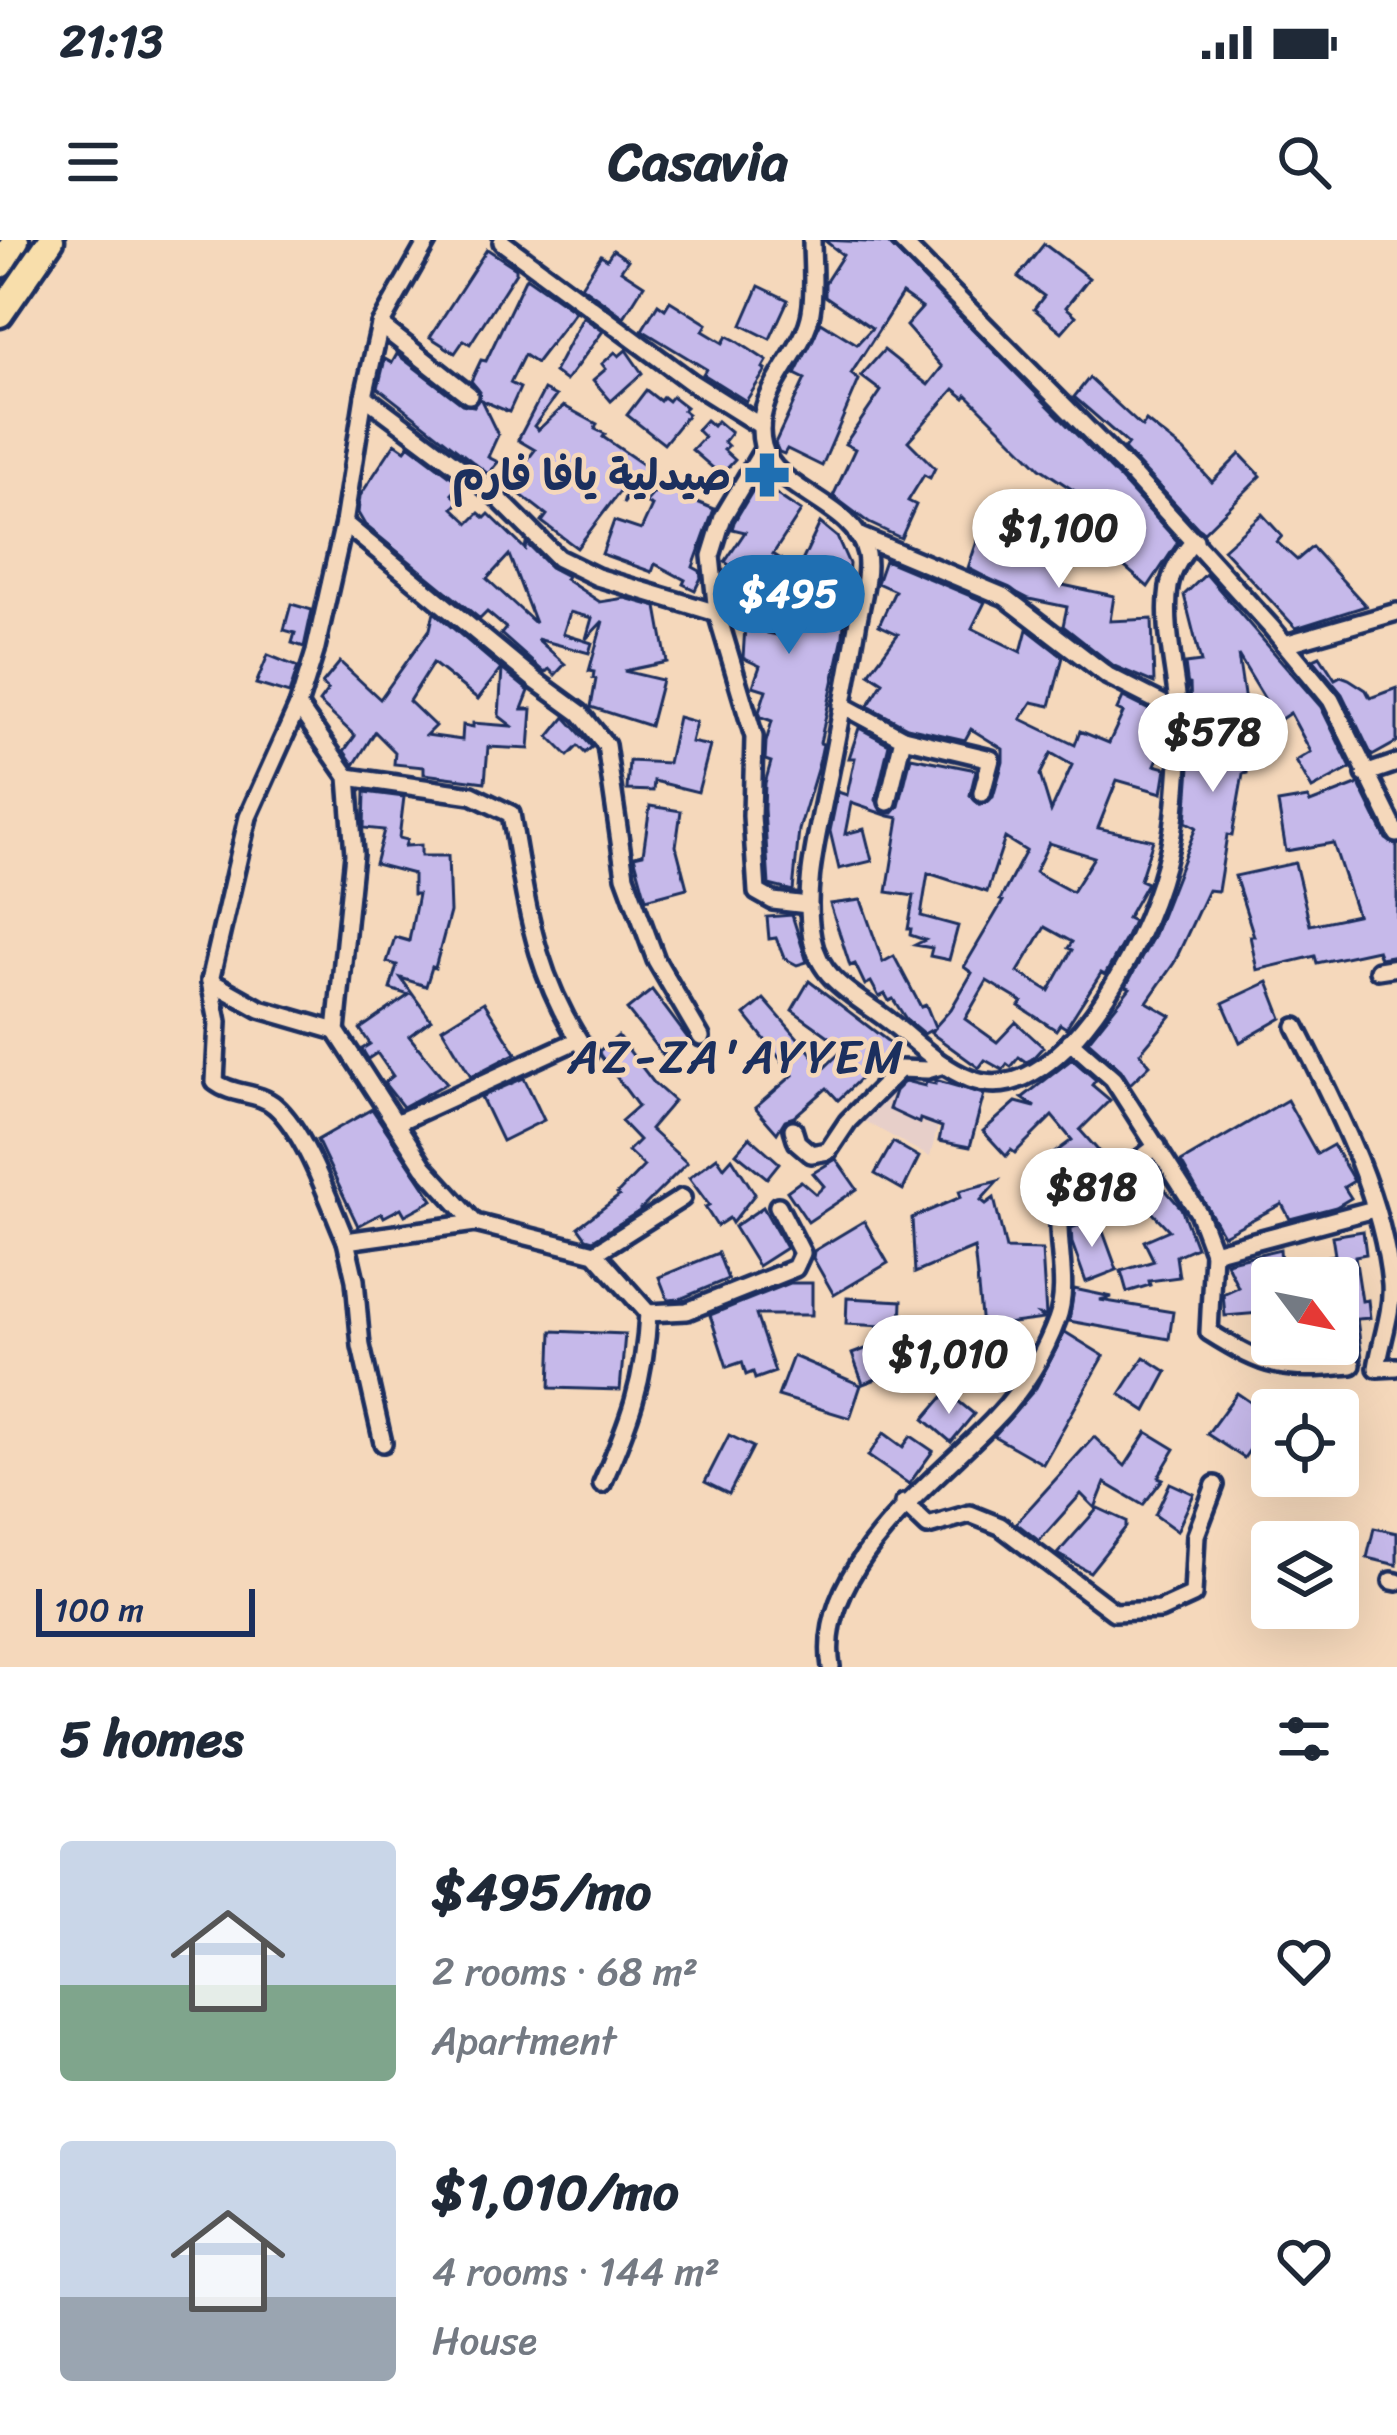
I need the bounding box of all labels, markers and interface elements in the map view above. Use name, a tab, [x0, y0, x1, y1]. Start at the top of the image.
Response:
text: 21:13	[60, 2, 163, 82]
text: Casavia	[609, 114, 788, 210]
icon: menu	[60, 129, 126, 195]
icon: search	[1271, 129, 1337, 195]
place label: صيدلية يافا فارم	[452, 439, 731, 513]
pharmacy icon: صيدلية يافا فارم	[742, 450, 792, 500]
pin: $1,100	[961, 489, 1157, 591]
text: $1,100	[999, 493, 1119, 562]
pin: $495	[718, 555, 860, 657]
text: $495	[740, 559, 838, 628]
pin: $578	[1142, 693, 1284, 795]
text: $578	[1165, 697, 1261, 766]
district label: AZ-ZA'AYYEM	[567, 1014, 906, 1099]
pin: $818	[1021, 1148, 1163, 1250]
text: $818	[1047, 1152, 1137, 1221]
north arrow	[1251, 1257, 1359, 1365]
map controls	[1251, 1257, 1359, 1629]
pin: $1,010	[851, 1315, 1047, 1417]
text: $1,010	[889, 1319, 1009, 1388]
button: locate	[1251, 1389, 1359, 1497]
button: layers	[1251, 1521, 1359, 1629]
text: 100 m	[54, 1581, 144, 1639]
scale bar	[36, 1583, 255, 1636]
text: 5 homes	[60, 1694, 243, 1784]
icon: filters	[1271, 1706, 1337, 1772]
text: $495/mo	[432, 1847, 651, 1937]
icon: home	[156, 1889, 300, 2033]
icon: heart	[1271, 1928, 1337, 1994]
text: 2 rooms · 68 m²	[432, 1937, 698, 2006]
text: Apartment	[432, 2006, 616, 2075]
text: $1,010/mo	[432, 2147, 679, 2237]
icon: home	[156, 2189, 300, 2333]
icon: heart	[1271, 2228, 1337, 2294]
text: 4 rooms · 144 m²	[432, 2237, 720, 2306]
text: House	[432, 2306, 537, 2375]

